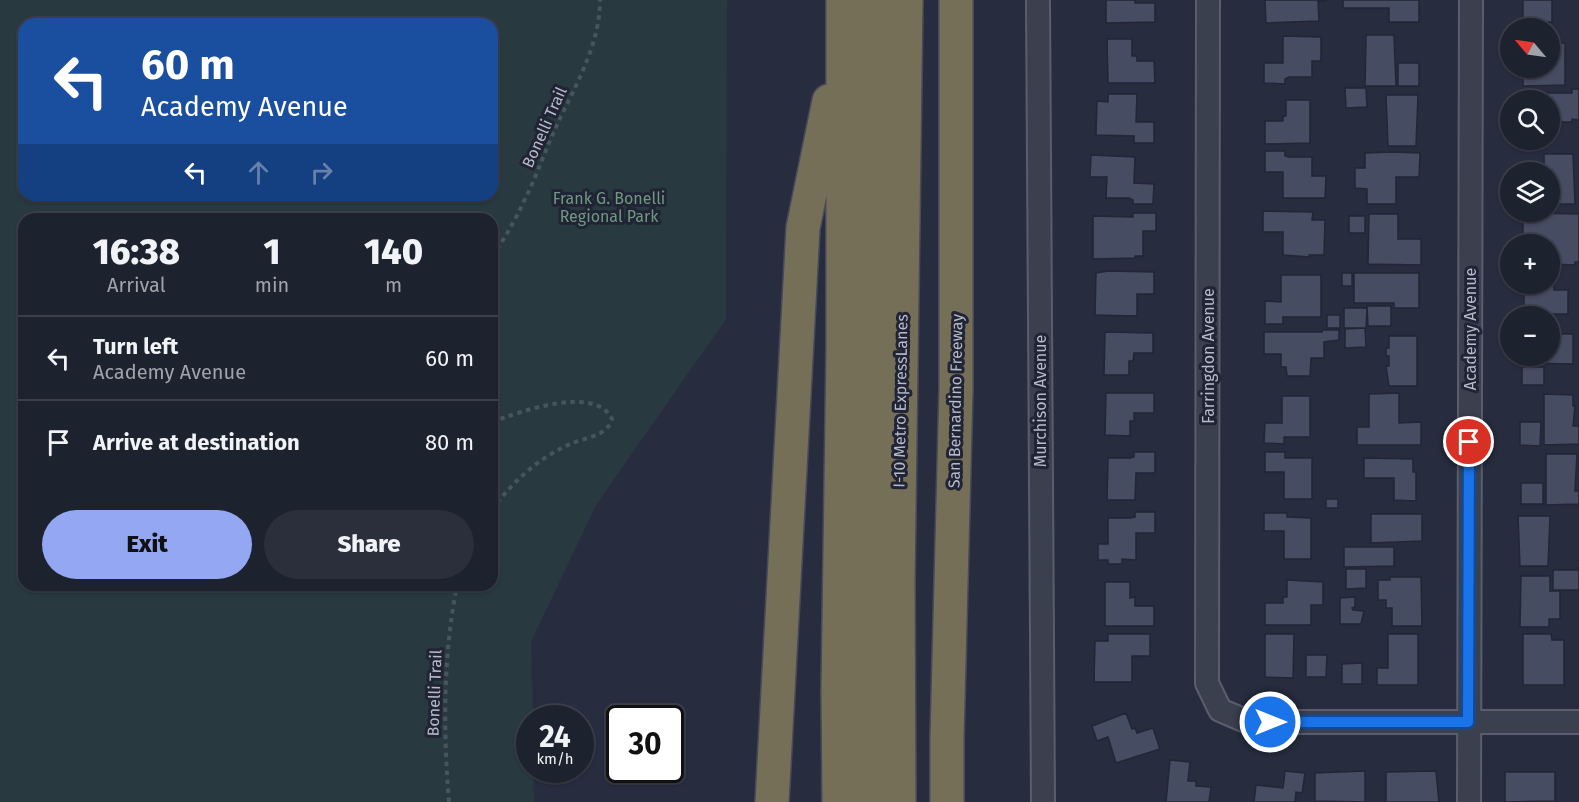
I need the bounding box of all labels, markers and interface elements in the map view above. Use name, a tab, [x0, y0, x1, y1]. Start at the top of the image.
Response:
north arrow	[1500, 18, 1560, 78]
map controls	[1500, 18, 1560, 366]
text: 60 m	[141, 40, 235, 90]
icon: left	[42, 42, 120, 120]
street label: Bonelli Trail	[518, 83, 571, 171]
button: search	[1500, 90, 1560, 150]
text: Academy Avenue	[141, 91, 348, 123]
icon: left	[179, 156, 212, 189]
icon: ahead	[242, 156, 275, 189]
icon: right	[305, 156, 338, 189]
button: layers	[1500, 162, 1560, 222]
park label: Frank G. Bonelli Regional Park	[553, 189, 665, 226]
text: 16:38	[93, 230, 180, 274]
text: 1	[263, 230, 281, 274]
text: 140	[364, 230, 423, 274]
button: +	[1500, 234, 1560, 294]
street label: Academy Avenue	[1461, 268, 1480, 390]
text: Arrival	[107, 273, 166, 297]
text: min	[255, 273, 289, 297]
text: m	[385, 273, 402, 297]
street label: Farringdon Avenue	[1199, 288, 1218, 424]
button: −	[1500, 306, 1560, 366]
street label: San Bernardino Freeway	[944, 313, 967, 488]
street label: I-10 Metro ExpressLanes	[889, 314, 912, 488]
text: Turn left	[93, 333, 178, 360]
street label: Murchison Avenue	[1031, 335, 1050, 467]
icon: left	[42, 342, 75, 375]
text: 60 m	[425, 345, 474, 372]
text: Academy Avenue	[93, 360, 246, 384]
pin	[1443, 416, 1494, 467]
icon: arrive	[1452, 425, 1485, 458]
icon: arrive	[42, 426, 75, 459]
text: Arrive at destination	[93, 429, 300, 456]
text: 80 m	[425, 429, 474, 456]
button: Exit	[42, 510, 252, 579]
button: Share	[264, 510, 474, 579]
street label: Bonelli Trail	[423, 649, 446, 737]
position arrow	[1238, 690, 1302, 754]
speed limit sign: 30	[606, 705, 684, 783]
text: 24	[539, 719, 571, 755]
text: km/h	[536, 750, 574, 768]

